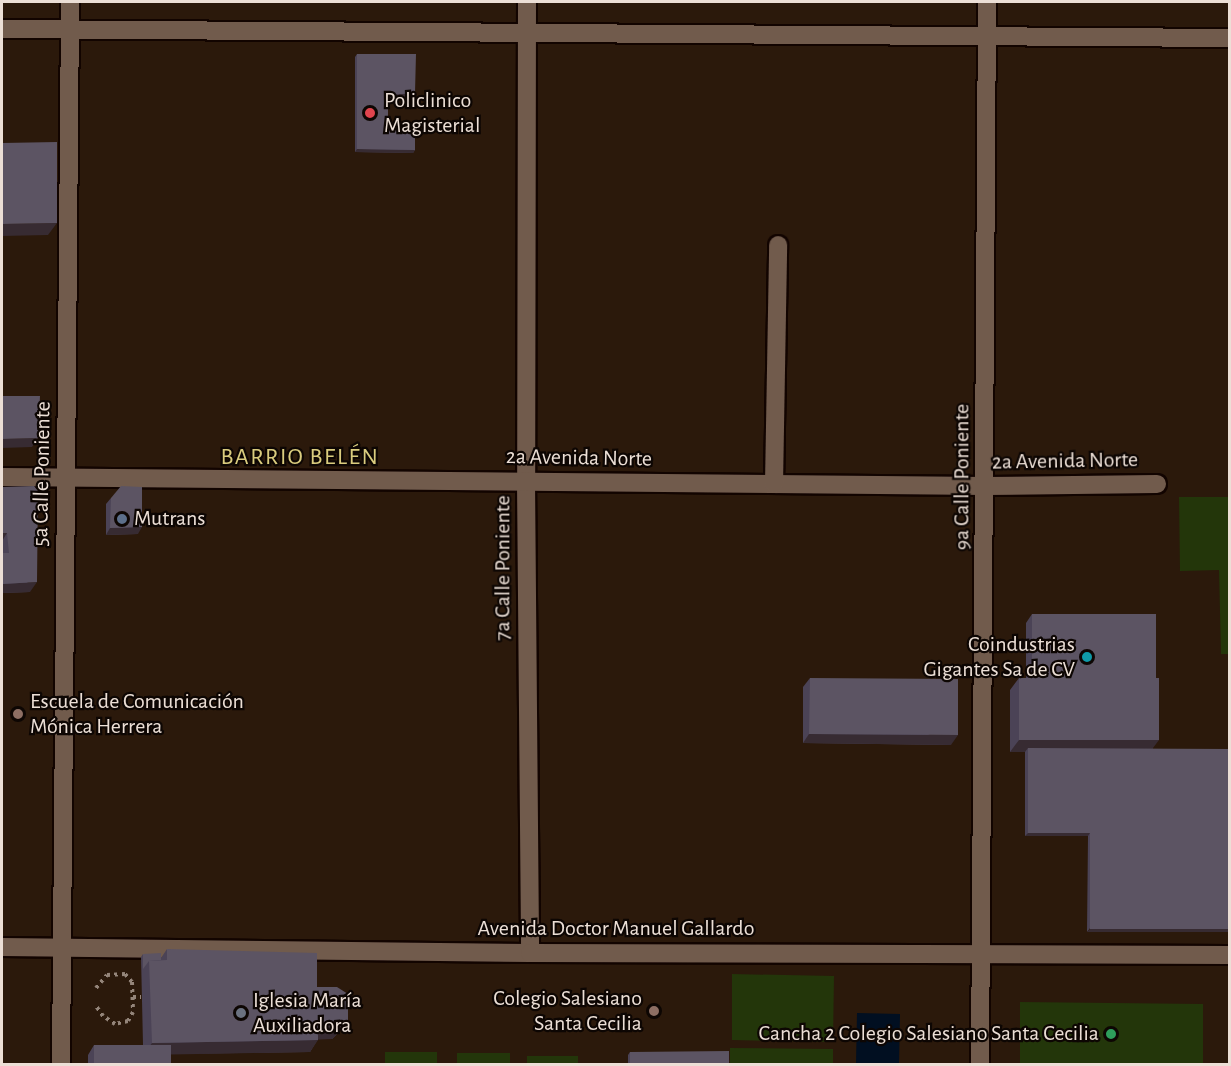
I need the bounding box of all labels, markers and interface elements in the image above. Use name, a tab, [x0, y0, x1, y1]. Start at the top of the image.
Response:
place label: Policlinico Magisterial	[384, 87, 480, 138]
marker: Policlinico Magisterial	[361, 104, 379, 122]
street label: 5a Calle Poniente	[28, 401, 56, 547]
street label: 9a Calle Poniente	[949, 404, 975, 550]
district label: BARRIO BELÉN	[220, 444, 380, 472]
street label: 2a Avenida Norte	[506, 444, 652, 472]
street label: 2a Avenida Norte	[992, 447, 1138, 475]
street label: 7a Calle Poniente	[490, 495, 516, 641]
place label: Mutrans	[134, 506, 205, 532]
marker: Mutrans	[115, 512, 129, 526]
place label: Coindustrias Gigantes Sa de CV	[923, 631, 1075, 682]
marker: Coindustrias Gigantes Sa de CV	[1080, 650, 1094, 664]
place label: Escuela de Comunicación Mónica Herrera	[30, 688, 244, 740]
marker: Escuela de Comunicación Mónica Herrera	[11, 707, 25, 721]
street label: Avenida Doctor Manuel Gallardo	[478, 916, 754, 942]
place label: Colegio Salesiano Santa Cecilia	[493, 985, 642, 1036]
place label: Iglesia María Auxiliadora	[253, 987, 362, 1038]
marker: Colegio Salesiano Santa Cecilia	[647, 1004, 661, 1018]
marker: Iglesia María Auxiliadora	[234, 1006, 248, 1020]
place label: Cancha 2 Colegio Salesiano Santa Cecilia	[759, 1021, 1099, 1047]
marker: Cancha 2 Colegio Salesiano Santa Cecilia	[1104, 1027, 1118, 1041]

